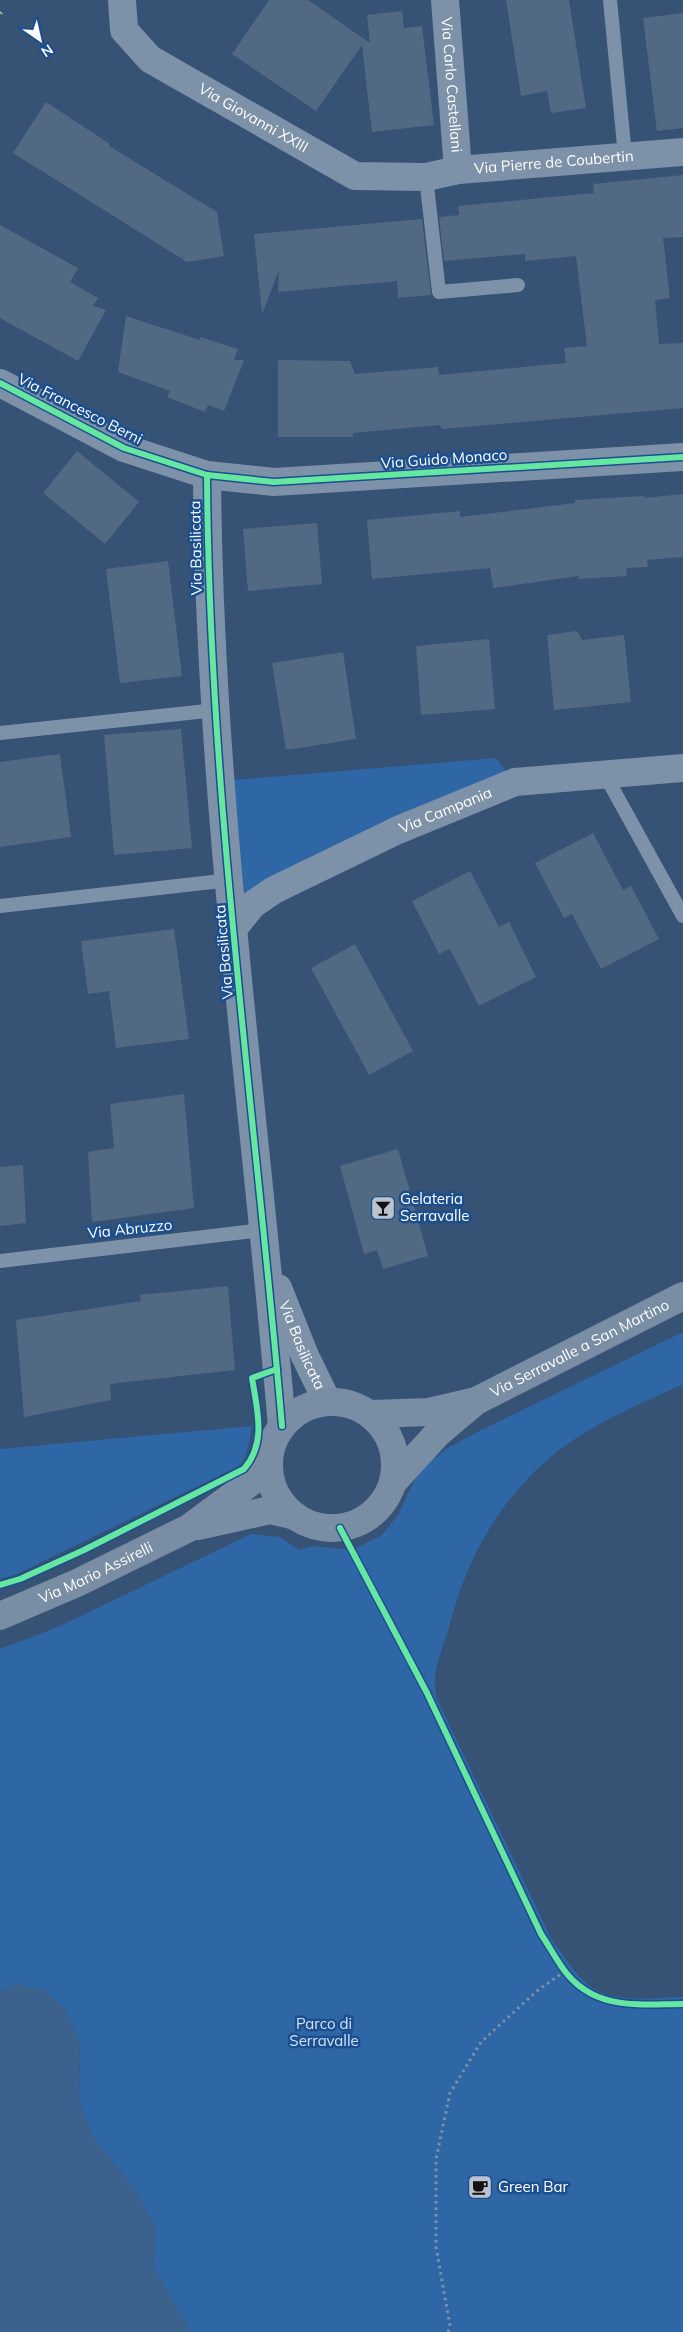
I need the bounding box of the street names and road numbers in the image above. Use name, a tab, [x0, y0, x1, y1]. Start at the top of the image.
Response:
street label: Via Carlo Castellani	[437, 16, 467, 153]
street label: Via Giovanni XXIII	[195, 79, 312, 156]
street label: Via Pierre de Coubertin	[473, 146, 634, 178]
street label: Via Francesco Berni	[15, 369, 146, 448]
street label: Via Guido Monaco	[380, 445, 508, 472]
street label: Via Basilicata	[185, 500, 206, 596]
street label: Via Campania	[396, 783, 495, 838]
street label: Via Basilicata	[210, 904, 237, 1000]
street label: Via Abruzzo	[87, 1215, 173, 1242]
street label: Via Serravalle a San Martino	[487, 1295, 672, 1401]
street label: Via Basilicata	[275, 1298, 330, 1393]
street label: Via Mario Assirelli	[36, 1537, 156, 1607]

